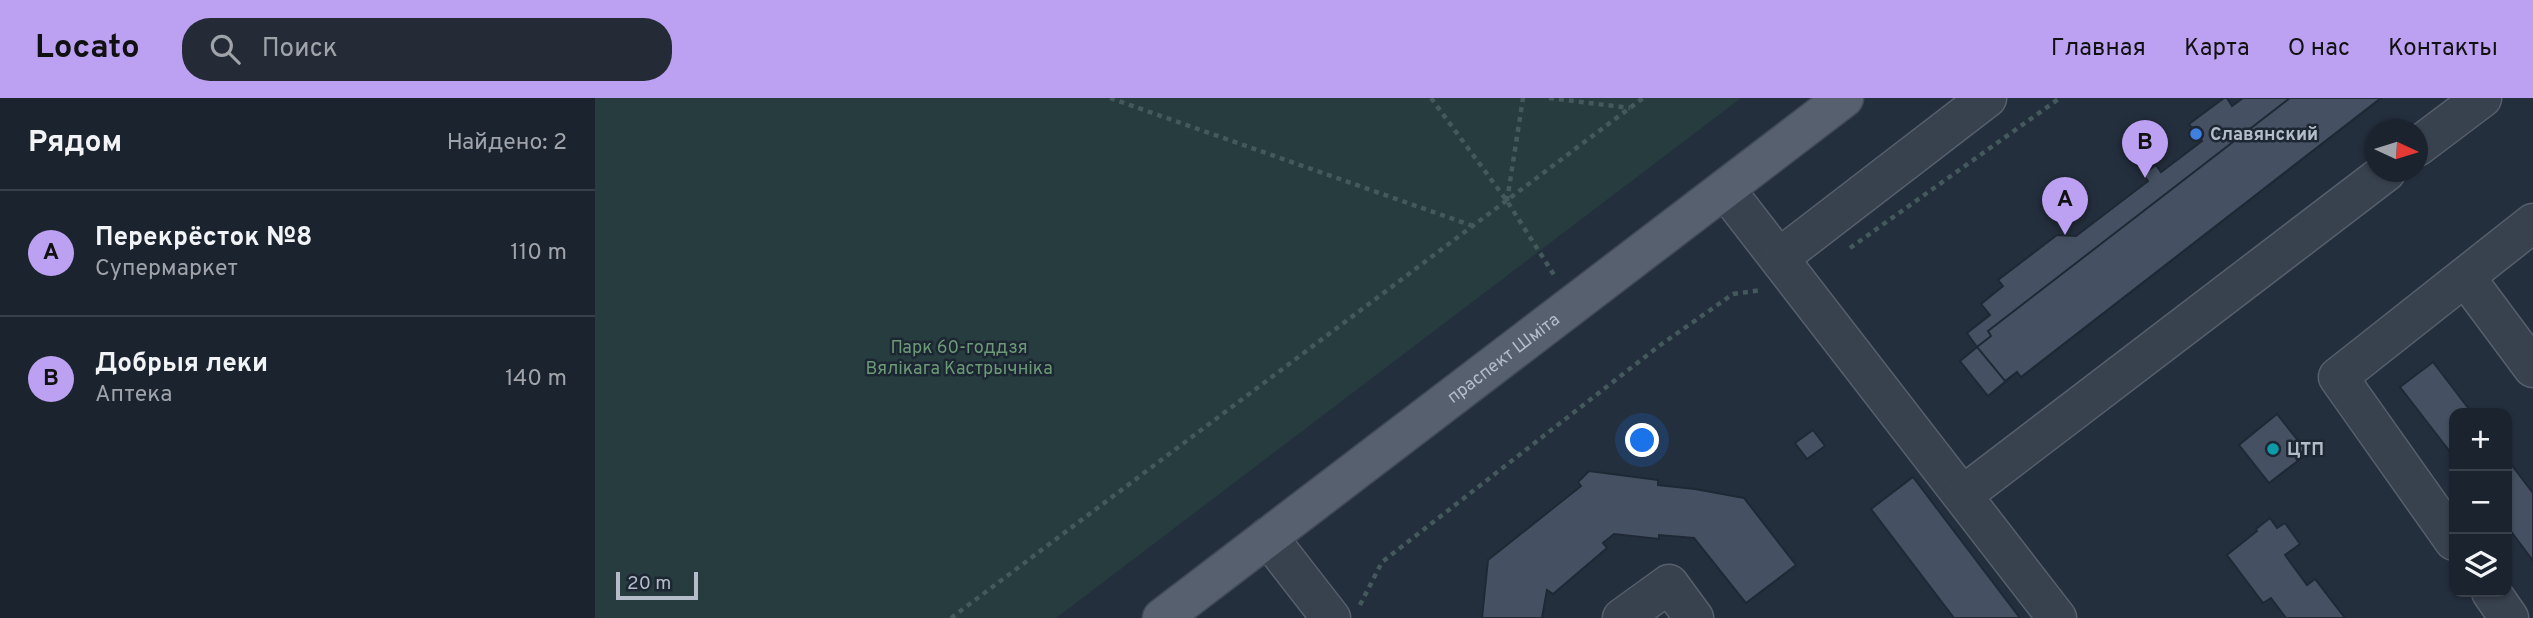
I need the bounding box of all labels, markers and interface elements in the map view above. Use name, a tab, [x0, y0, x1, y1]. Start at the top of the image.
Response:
search box	[182, 18, 672, 81]
text: Locato	[35, 28, 140, 70]
icon: search	[206, 30, 244, 68]
text: Поиск	[262, 33, 338, 66]
text: Главная	[2051, 34, 2146, 64]
text: Карта	[2184, 34, 2250, 64]
text: О нас	[2288, 34, 2350, 64]
text: Контакты	[2388, 34, 2498, 64]
north arrow	[2365, 119, 2428, 182]
pin: B	[2122, 120, 2168, 178]
place label: Славянский	[2210, 124, 2318, 147]
text: Рядом	[28, 125, 122, 162]
marker: Славянский	[2188, 126, 2204, 142]
text: Найдено: 2	[447, 129, 567, 158]
pin: A	[2042, 177, 2088, 235]
text: Перекрёсток №8	[95, 222, 312, 255]
text: A	[43, 239, 59, 268]
text: 110 m	[510, 239, 567, 268]
text: Супермаркет	[95, 255, 238, 284]
street label: праспект Шміта	[1443, 309, 1565, 409]
park label: Парк 60-годдзя Вялікага Кастрычніка	[865, 337, 1053, 381]
text: Добрыя леки	[95, 348, 268, 381]
text: B	[43, 365, 59, 394]
text: 140 m	[505, 365, 567, 394]
text: Аптека	[95, 381, 172, 410]
map controls	[2449, 408, 2512, 597]
button: +	[2449, 408, 2512, 471]
your location	[1625, 423, 1659, 457]
place label: ЦТП	[2287, 439, 2324, 462]
marker: ЦТП	[2265, 441, 2281, 457]
button: −	[2449, 471, 2512, 534]
button: layers	[2449, 534, 2512, 597]
scale bar	[616, 569, 698, 601]
text: 20 m	[627, 572, 671, 596]

